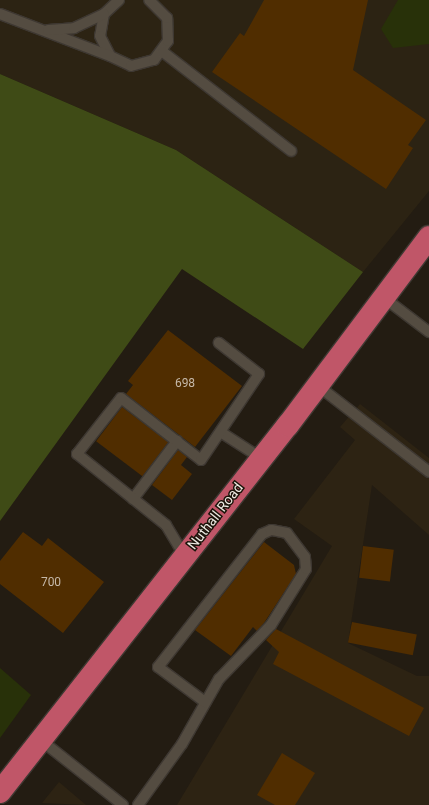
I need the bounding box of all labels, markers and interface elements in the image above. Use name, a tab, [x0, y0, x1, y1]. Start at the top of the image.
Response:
house number: 698	[175, 377, 195, 391]
street label: Nuthall Road	[184, 479, 246, 553]
house number: 700	[41, 576, 61, 590]

